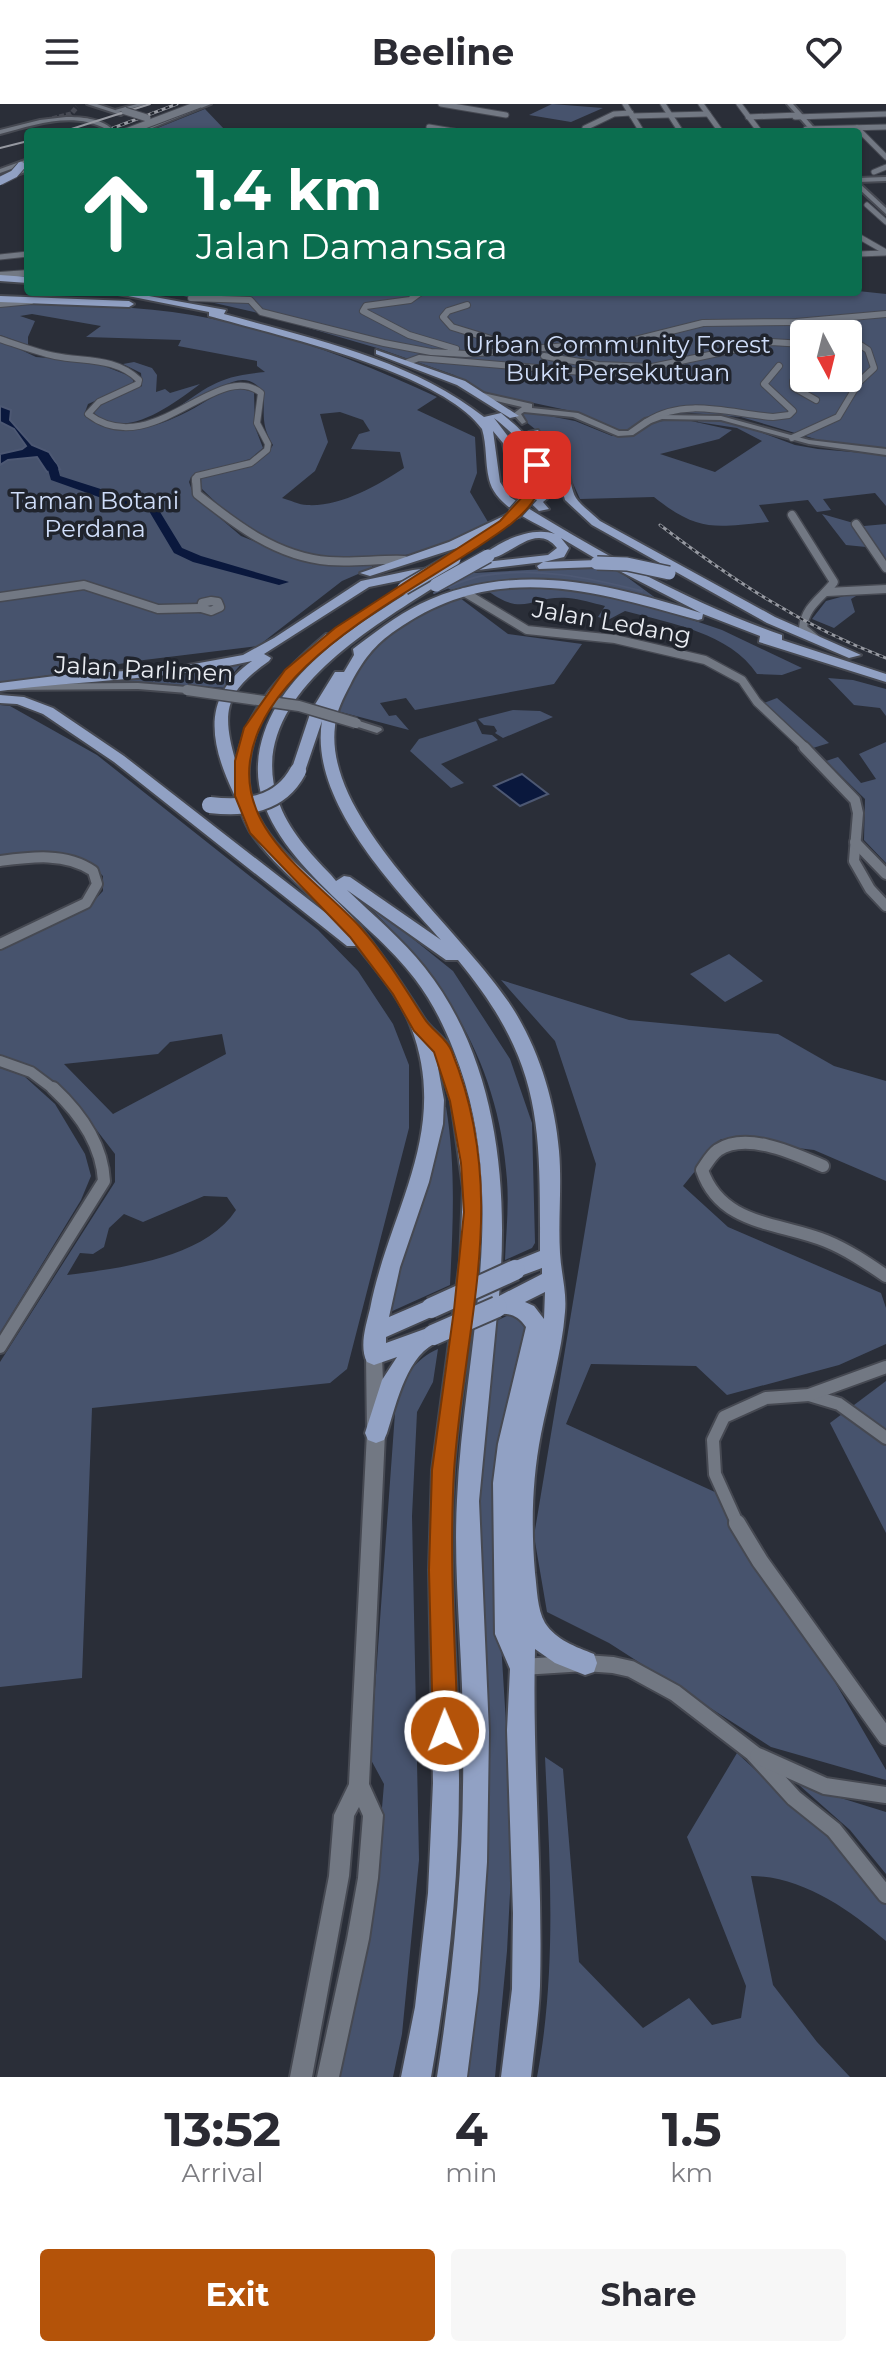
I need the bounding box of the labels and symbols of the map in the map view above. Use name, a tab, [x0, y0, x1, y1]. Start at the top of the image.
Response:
north arrow	[790, 320, 862, 392]
park label: Urban Community Forest Bukit Persekutuan	[465, 330, 771, 387]
pin	[503, 431, 571, 499]
park label: Taman Botani Perdana	[11, 486, 179, 543]
street label: Jalan Ledang	[529, 594, 694, 650]
street label: Jalan Parlimen	[53, 650, 234, 688]
position arrow	[403, 1689, 487, 1773]

